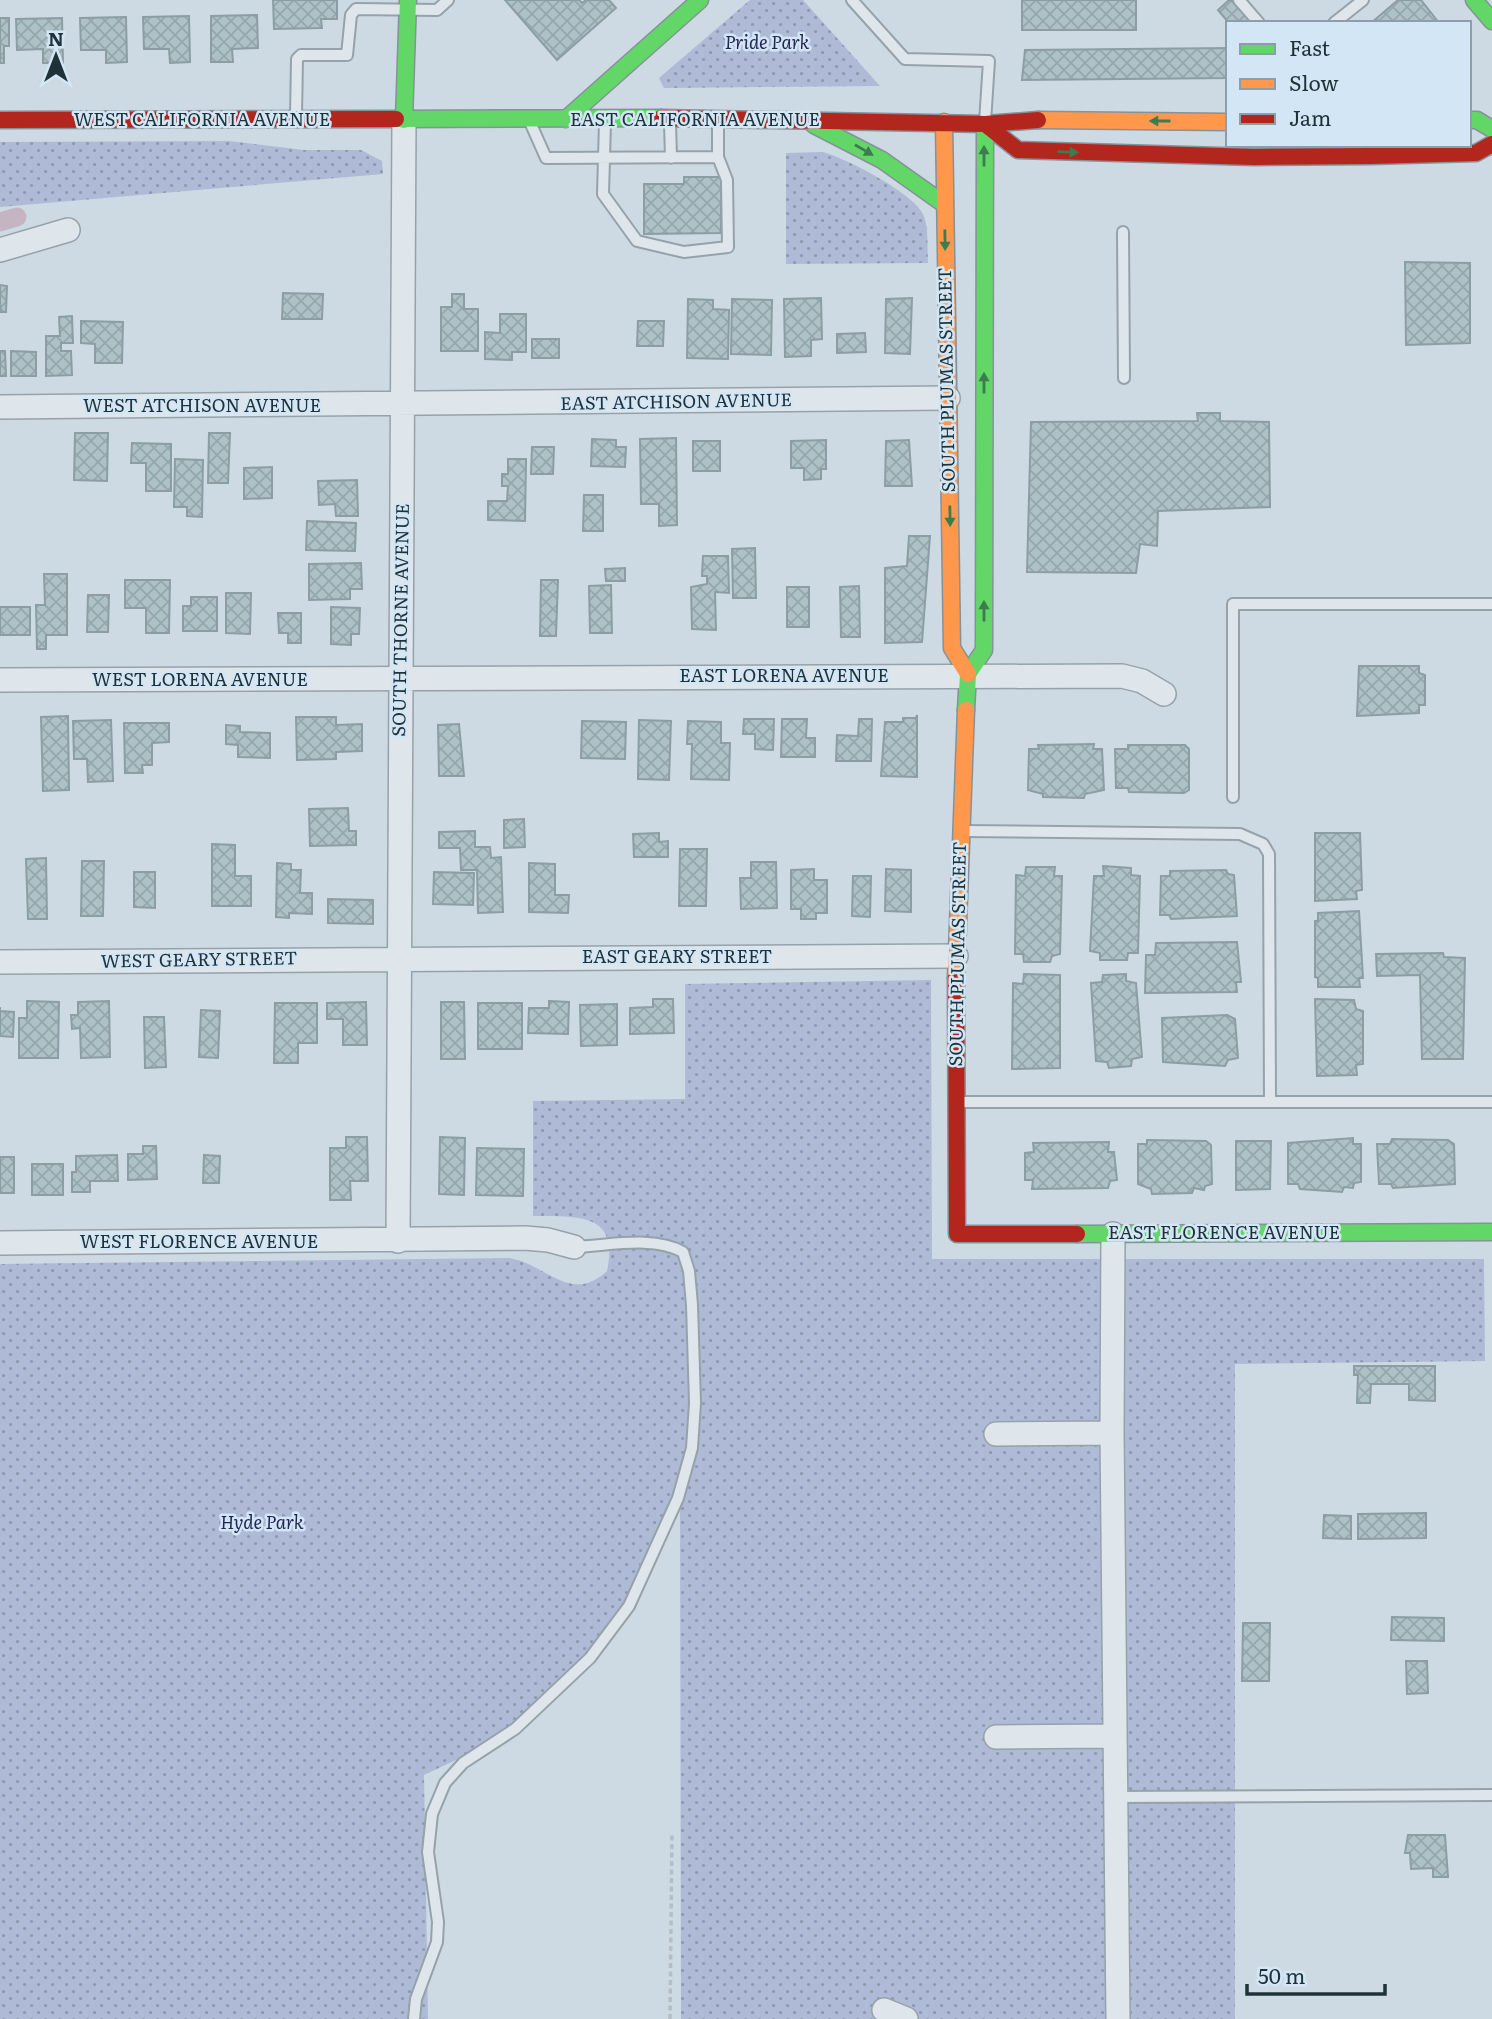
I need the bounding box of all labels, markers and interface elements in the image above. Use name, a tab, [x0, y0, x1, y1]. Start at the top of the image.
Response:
north arrow	[21, 21, 91, 91]
legend	[1226, 21, 1471, 147]
text: N	[48, 24, 64, 52]
park label: Pride Park	[725, 28, 809, 55]
text: Fast	[1289, 31, 1330, 62]
text: Slow	[1289, 66, 1339, 97]
text: Jam	[1289, 101, 1331, 132]
street label: WEST CALIFORNIA AVENUE	[74, 105, 330, 132]
street label: EAST CALIFORNIA AVENUE	[570, 105, 820, 132]
one-way arrow	[1148, 115, 1170, 127]
one-way arrow	[855, 144, 874, 156]
one-way arrow	[979, 144, 990, 166]
one-way arrow	[1058, 146, 1080, 157]
one-way arrow	[939, 229, 950, 251]
street label: SOUTH PLUMAS STREET	[930, 267, 961, 493]
one-way arrow	[978, 372, 990, 394]
street label: EAST ATCHISON AVENUE	[560, 385, 792, 416]
street label: WEST ATCHISON AVENUE	[83, 391, 321, 418]
street label: SOUTH THORNE AVENUE	[384, 503, 415, 737]
one-way arrow	[944, 505, 955, 527]
one-way arrow	[978, 599, 990, 621]
street label: EAST LORENA AVENUE	[679, 661, 889, 688]
street label: WEST LORENA AVENUE	[92, 665, 308, 692]
street label: SOUTH PLUMAS STREET	[941, 841, 972, 1067]
street label: EAST GEARY STREET	[582, 942, 772, 969]
street label: WEST GEARY STREET	[100, 943, 298, 974]
street label: EAST FLORENCE AVENUE	[1108, 1218, 1340, 1245]
street label: WEST FLORENCE AVENUE	[80, 1227, 318, 1254]
park label: Hyde Park	[220, 1508, 304, 1535]
scale bar	[1247, 1952, 1385, 1996]
text: 50 m	[1258, 1959, 1305, 1990]

